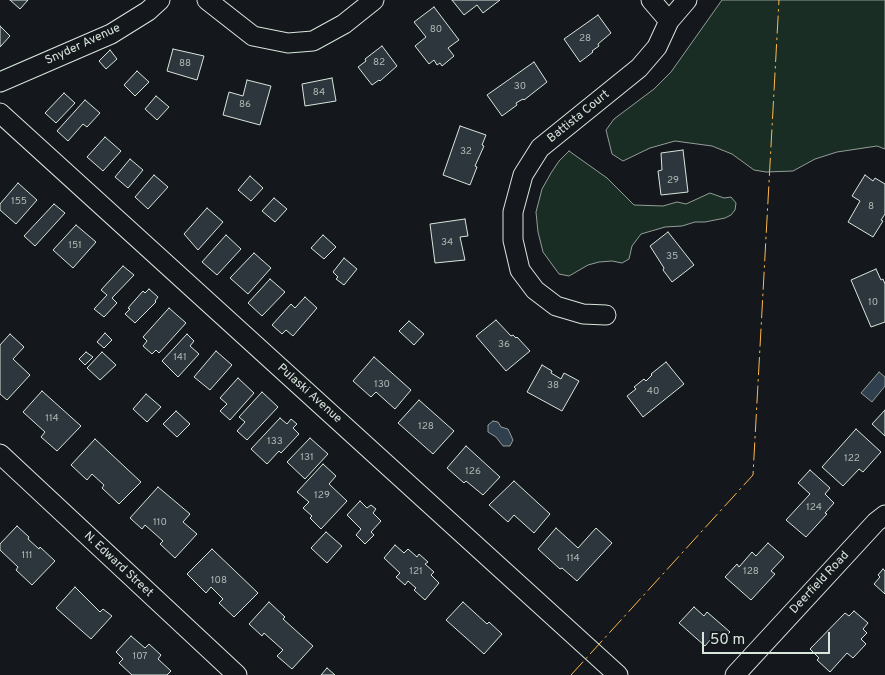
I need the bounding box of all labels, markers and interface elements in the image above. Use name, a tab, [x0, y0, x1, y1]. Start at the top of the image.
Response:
street label: Snyder Avenue	[43, 21, 123, 69]
house number: 80	[430, 24, 442, 36]
house number: 28	[579, 33, 591, 45]
house number: 82	[373, 57, 385, 69]
house number: 88	[179, 58, 191, 70]
house number: 30	[514, 81, 526, 93]
house number: 84	[313, 87, 325, 99]
street label: Battista Court	[545, 88, 613, 146]
house number: 86	[239, 99, 251, 111]
house number: 32	[460, 146, 472, 158]
house number: 29	[667, 175, 679, 187]
house number: 155	[11, 196, 27, 208]
house number: 8	[868, 201, 874, 213]
house number: 34	[441, 237, 453, 249]
house number: 151	[68, 240, 82, 252]
house number: 35	[666, 251, 678, 263]
house number: 10	[868, 297, 878, 309]
house number: 36	[498, 339, 510, 351]
house number: 141	[173, 352, 187, 364]
street label: Pulaski Avenue	[274, 361, 344, 427]
house number: 130	[374, 379, 390, 391]
house number: 38	[547, 380, 559, 392]
house number: 40	[647, 386, 659, 398]
house number: 114	[45, 413, 59, 425]
house number: 128	[418, 421, 434, 433]
house number: 133	[267, 436, 283, 448]
house number: 131	[300, 452, 314, 464]
house number: 122	[844, 453, 860, 465]
house number: 126	[465, 466, 481, 478]
house number: 129	[314, 490, 330, 502]
house number: 124	[806, 502, 822, 514]
house number: 110	[153, 517, 167, 529]
street label: N. Edward Street	[80, 529, 156, 601]
street label: Deerfield Road	[787, 549, 853, 617]
house number: 111	[21, 550, 33, 562]
house number: 114	[566, 553, 580, 565]
house number: 121	[409, 566, 423, 578]
house number: 128	[743, 566, 759, 578]
house number: 108	[211, 575, 227, 587]
scale bar	[705, 622, 832, 654]
text: 50 m	[710, 631, 745, 650]
house number: 107	[132, 651, 148, 663]

